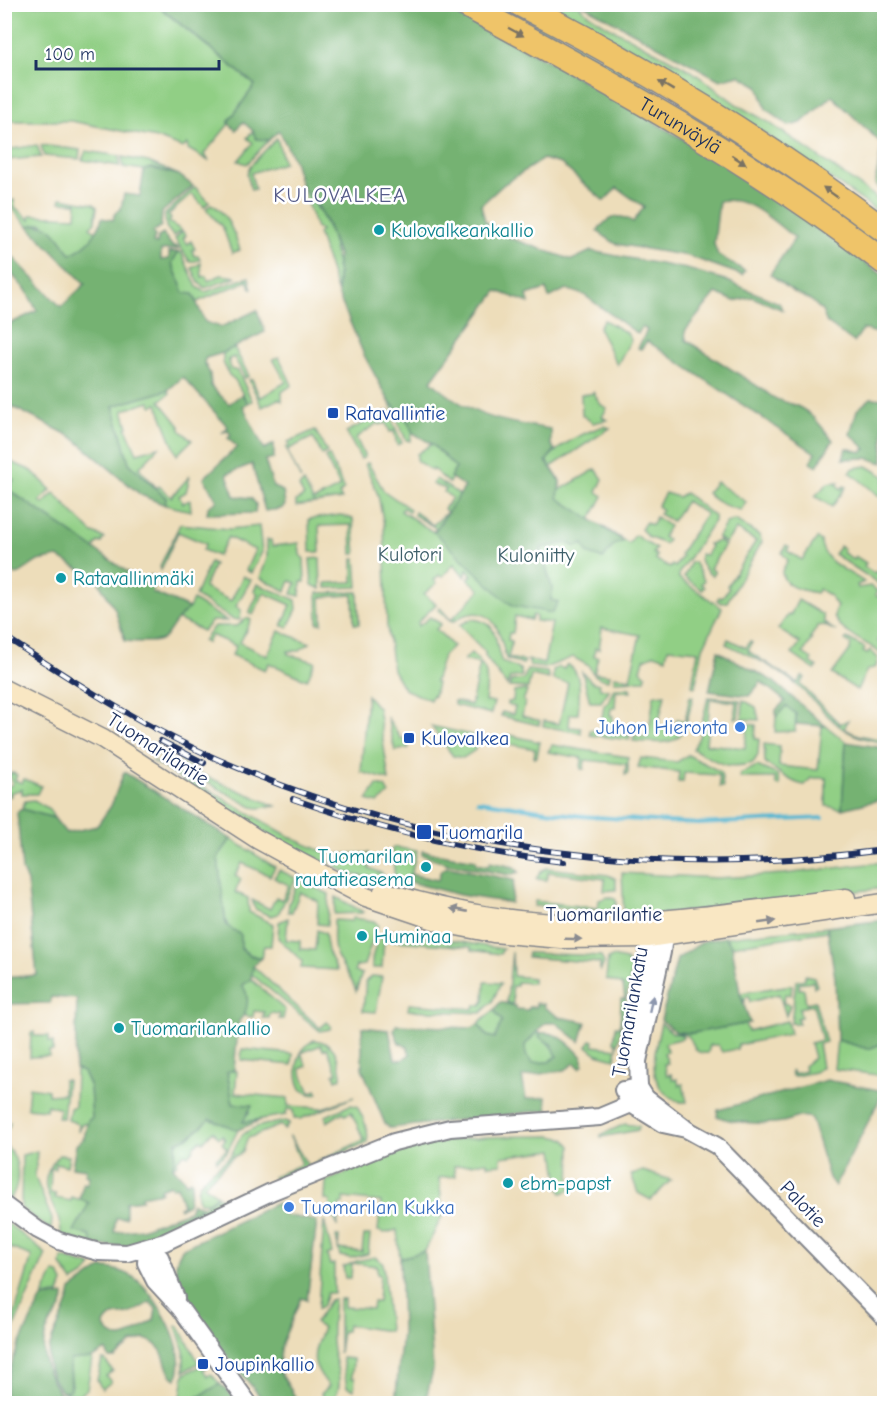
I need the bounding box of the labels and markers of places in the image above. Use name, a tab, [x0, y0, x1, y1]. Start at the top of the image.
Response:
place label: Kulovalkeankallio	[391, 219, 534, 242]
marker: Kulovalkeankallio	[372, 223, 386, 237]
place label: Ratavallintie	[345, 402, 445, 425]
marker: Ratavallintie	[326, 406, 340, 420]
place label: Ratavallinmäki	[73, 567, 194, 590]
marker: Ratavallinmäki	[54, 571, 68, 585]
place label: Juhon Hieronta	[596, 716, 728, 739]
marker: Juhon Hieronta	[733, 720, 747, 734]
place label: Kulovalkea	[421, 727, 509, 750]
marker: Kulovalkea	[402, 731, 416, 745]
place label: Tuomarila	[438, 821, 523, 844]
marker: Tuomarila	[415, 823, 433, 841]
place label: Tuomarilan rautatieasema	[295, 845, 414, 891]
marker: Tuomarilan rautatieasema	[419, 860, 433, 874]
place label: Huminaa	[374, 925, 451, 948]
marker: Huminaa	[355, 929, 369, 943]
place label: Tuomarilankallio	[131, 1017, 271, 1040]
marker: Tuomarilankallio	[112, 1021, 126, 1035]
place label: ebm-papst	[520, 1172, 612, 1195]
marker: ebm-papst	[501, 1176, 515, 1190]
place label: Tuomarilan Kukka	[301, 1196, 455, 1219]
marker: Tuomarilan Kukka	[282, 1200, 296, 1214]
place label: Joupinkallio	[215, 1353, 315, 1376]
marker: Joupinkallio	[196, 1357, 210, 1371]

